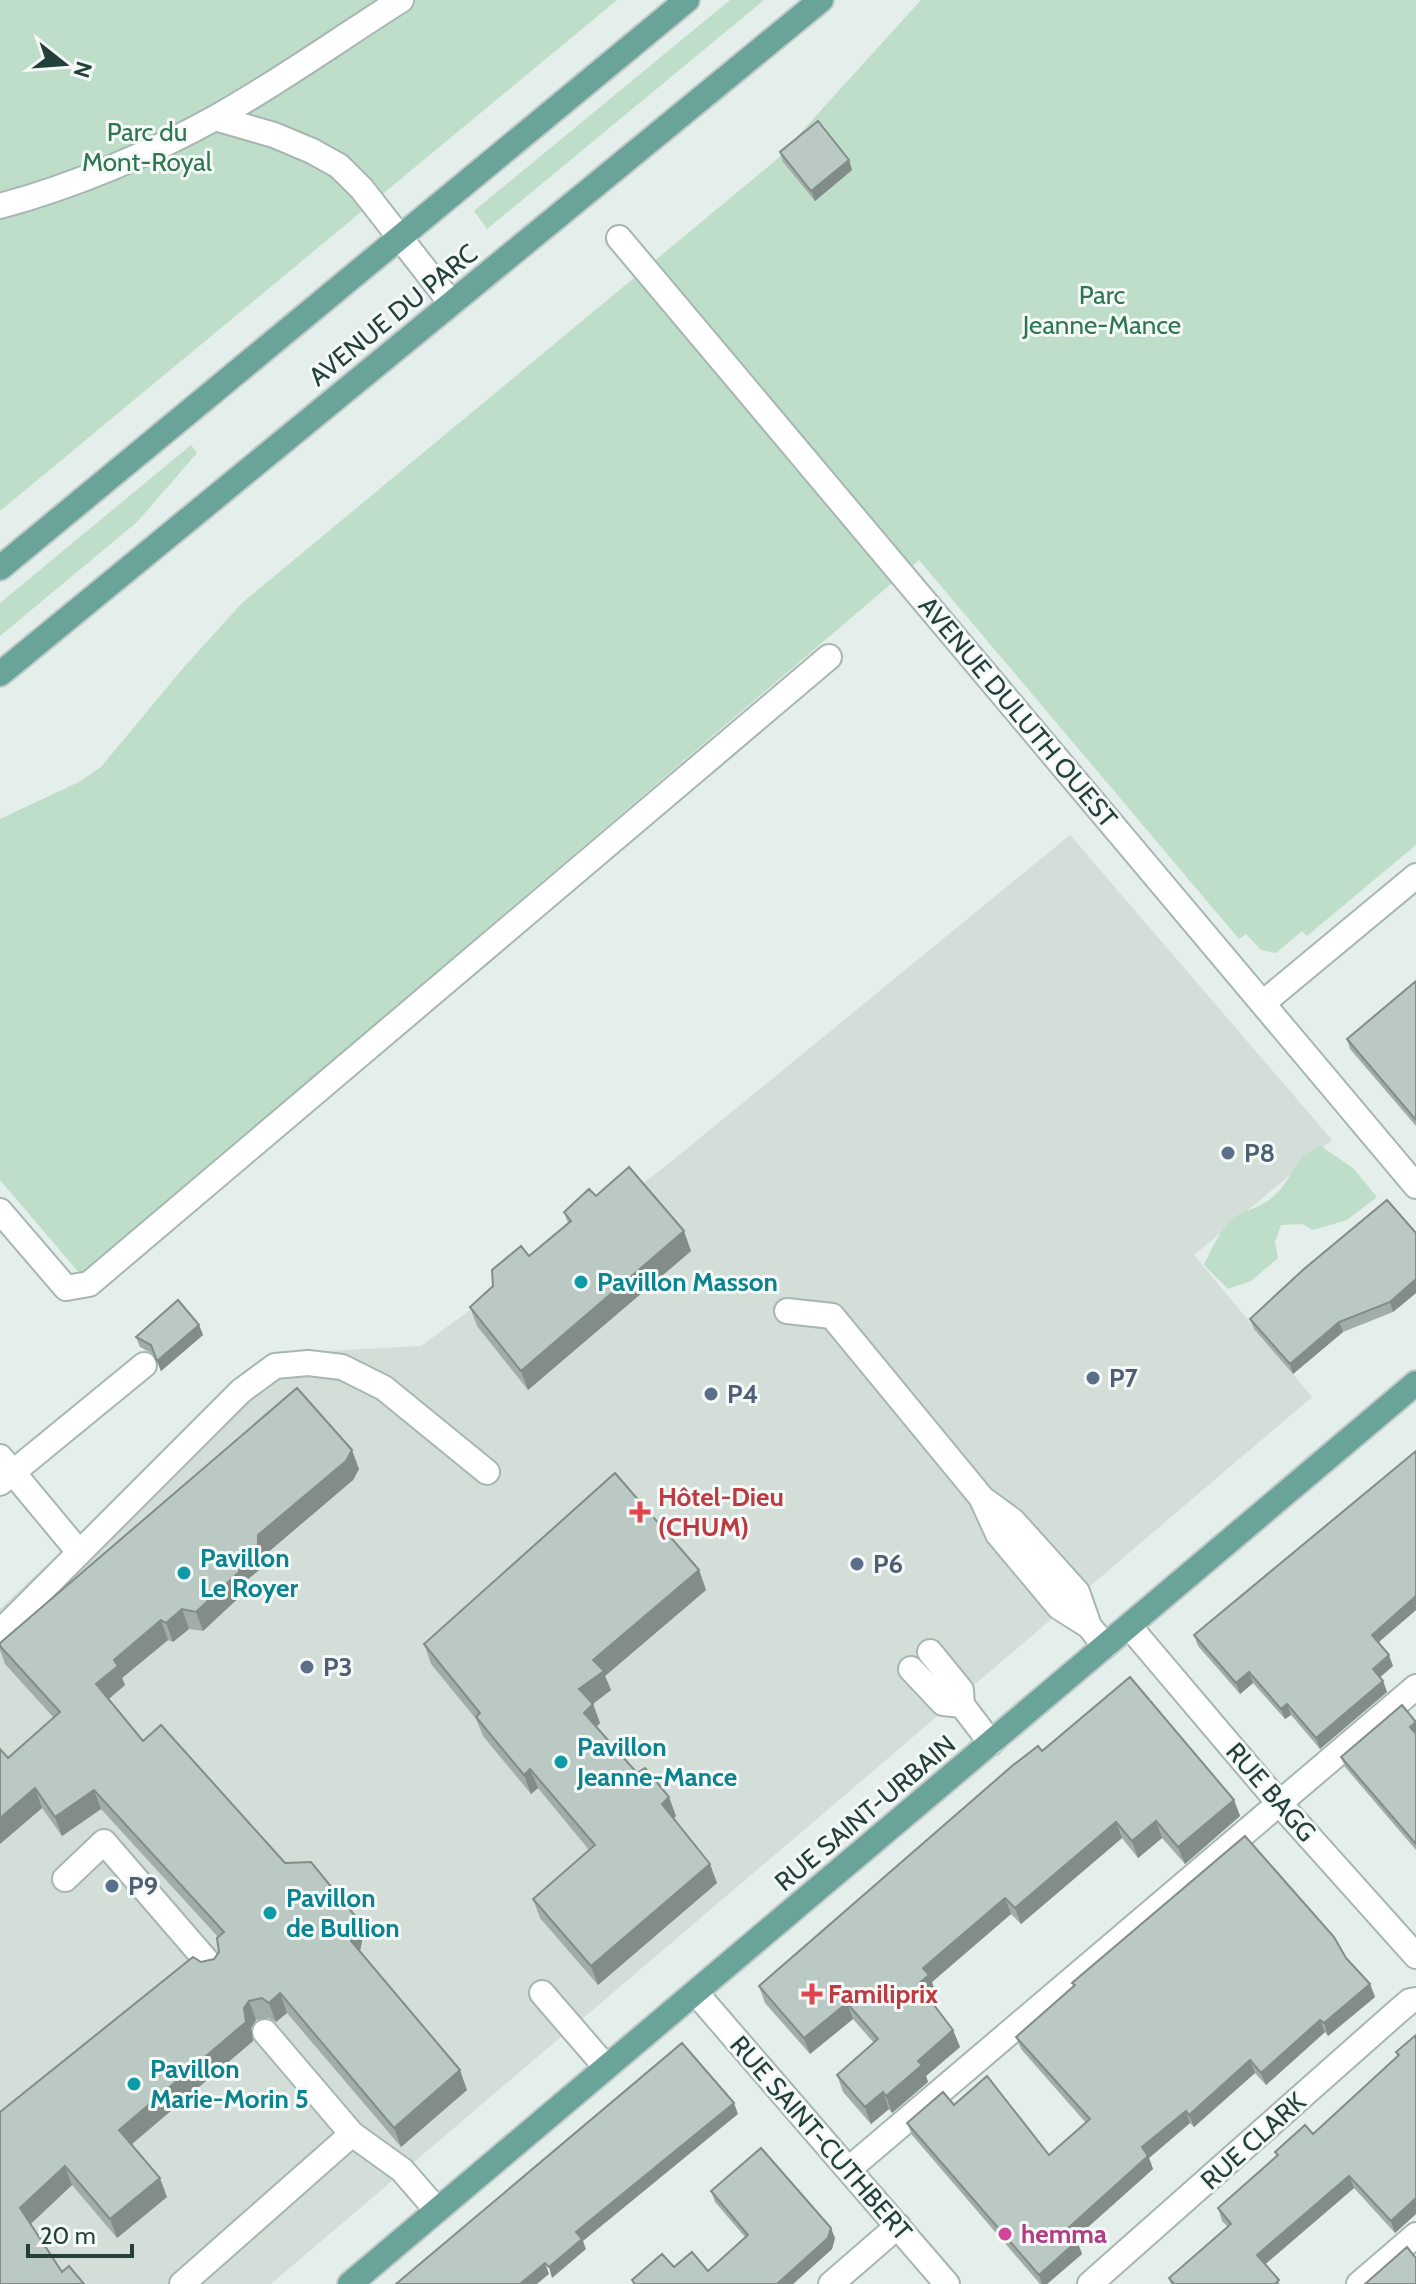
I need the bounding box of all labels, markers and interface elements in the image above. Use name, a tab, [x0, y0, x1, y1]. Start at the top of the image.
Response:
north arrow	[24, 24, 104, 104]
text: N	[67, 58, 98, 81]
park label: Parc du Mont-Royal	[82, 116, 212, 178]
street label: AVENUE DU PARC	[302, 237, 484, 393]
park label: Parc Jeanne-Mance	[1022, 279, 1181, 341]
street label: AVENUE DULUTH OUEST	[912, 590, 1124, 834]
place label: P8	[1244, 1137, 1275, 1169]
marker: P8	[1219, 1144, 1237, 1162]
place label: Pavillon Masson	[597, 1266, 778, 1298]
marker: Pavillon Masson	[572, 1273, 590, 1291]
place label: P7	[1109, 1362, 1138, 1394]
marker: P7	[1084, 1369, 1102, 1387]
place label: P4	[727, 1378, 758, 1410]
marker: P4	[702, 1385, 720, 1403]
place label: Hôtel-Dieu (CHUM)	[658, 1481, 784, 1543]
marker: Hôtel-Dieu (CHUM)	[629, 1501, 651, 1523]
place label: Pavillon Le Royer	[200, 1542, 298, 1604]
place label: P6	[873, 1548, 903, 1580]
marker: P6	[848, 1555, 866, 1573]
marker: Pavillon Le Royer	[175, 1564, 193, 1582]
place label: P3	[323, 1651, 353, 1683]
marker: P3	[298, 1658, 316, 1676]
street label: RUE SAINT-URBAIN	[768, 1728, 962, 1898]
place label: Pavillon Jeanne-Mance	[576, 1731, 737, 1793]
street label: RUE BAGG	[1219, 1736, 1323, 1848]
marker: Pavillon Jeanne-Mance	[552, 1753, 570, 1771]
place label: P9	[128, 1870, 158, 1902]
marker: P9	[103, 1877, 121, 1895]
place label: Pavillon de Bullion	[286, 1882, 400, 1944]
marker: Pavillon de Bullion	[261, 1904, 279, 1922]
place label: Familiprix	[828, 1978, 938, 2010]
marker: Familiprix	[803, 1985, 821, 2003]
street label: RUE SAINT-CUTHBERT	[723, 2029, 919, 2247]
place label: Pavillon Marie-Morin 5	[150, 2053, 309, 2115]
marker: Pavillon Marie-Morin 5	[125, 2075, 143, 2093]
street label: RUE CLARK	[1194, 2085, 1312, 2196]
scale bar	[28, 2208, 132, 2258]
place label: hemma	[1021, 2218, 1107, 2250]
text: 20 m	[40, 2221, 96, 2250]
marker: hemma	[996, 2225, 1014, 2243]

